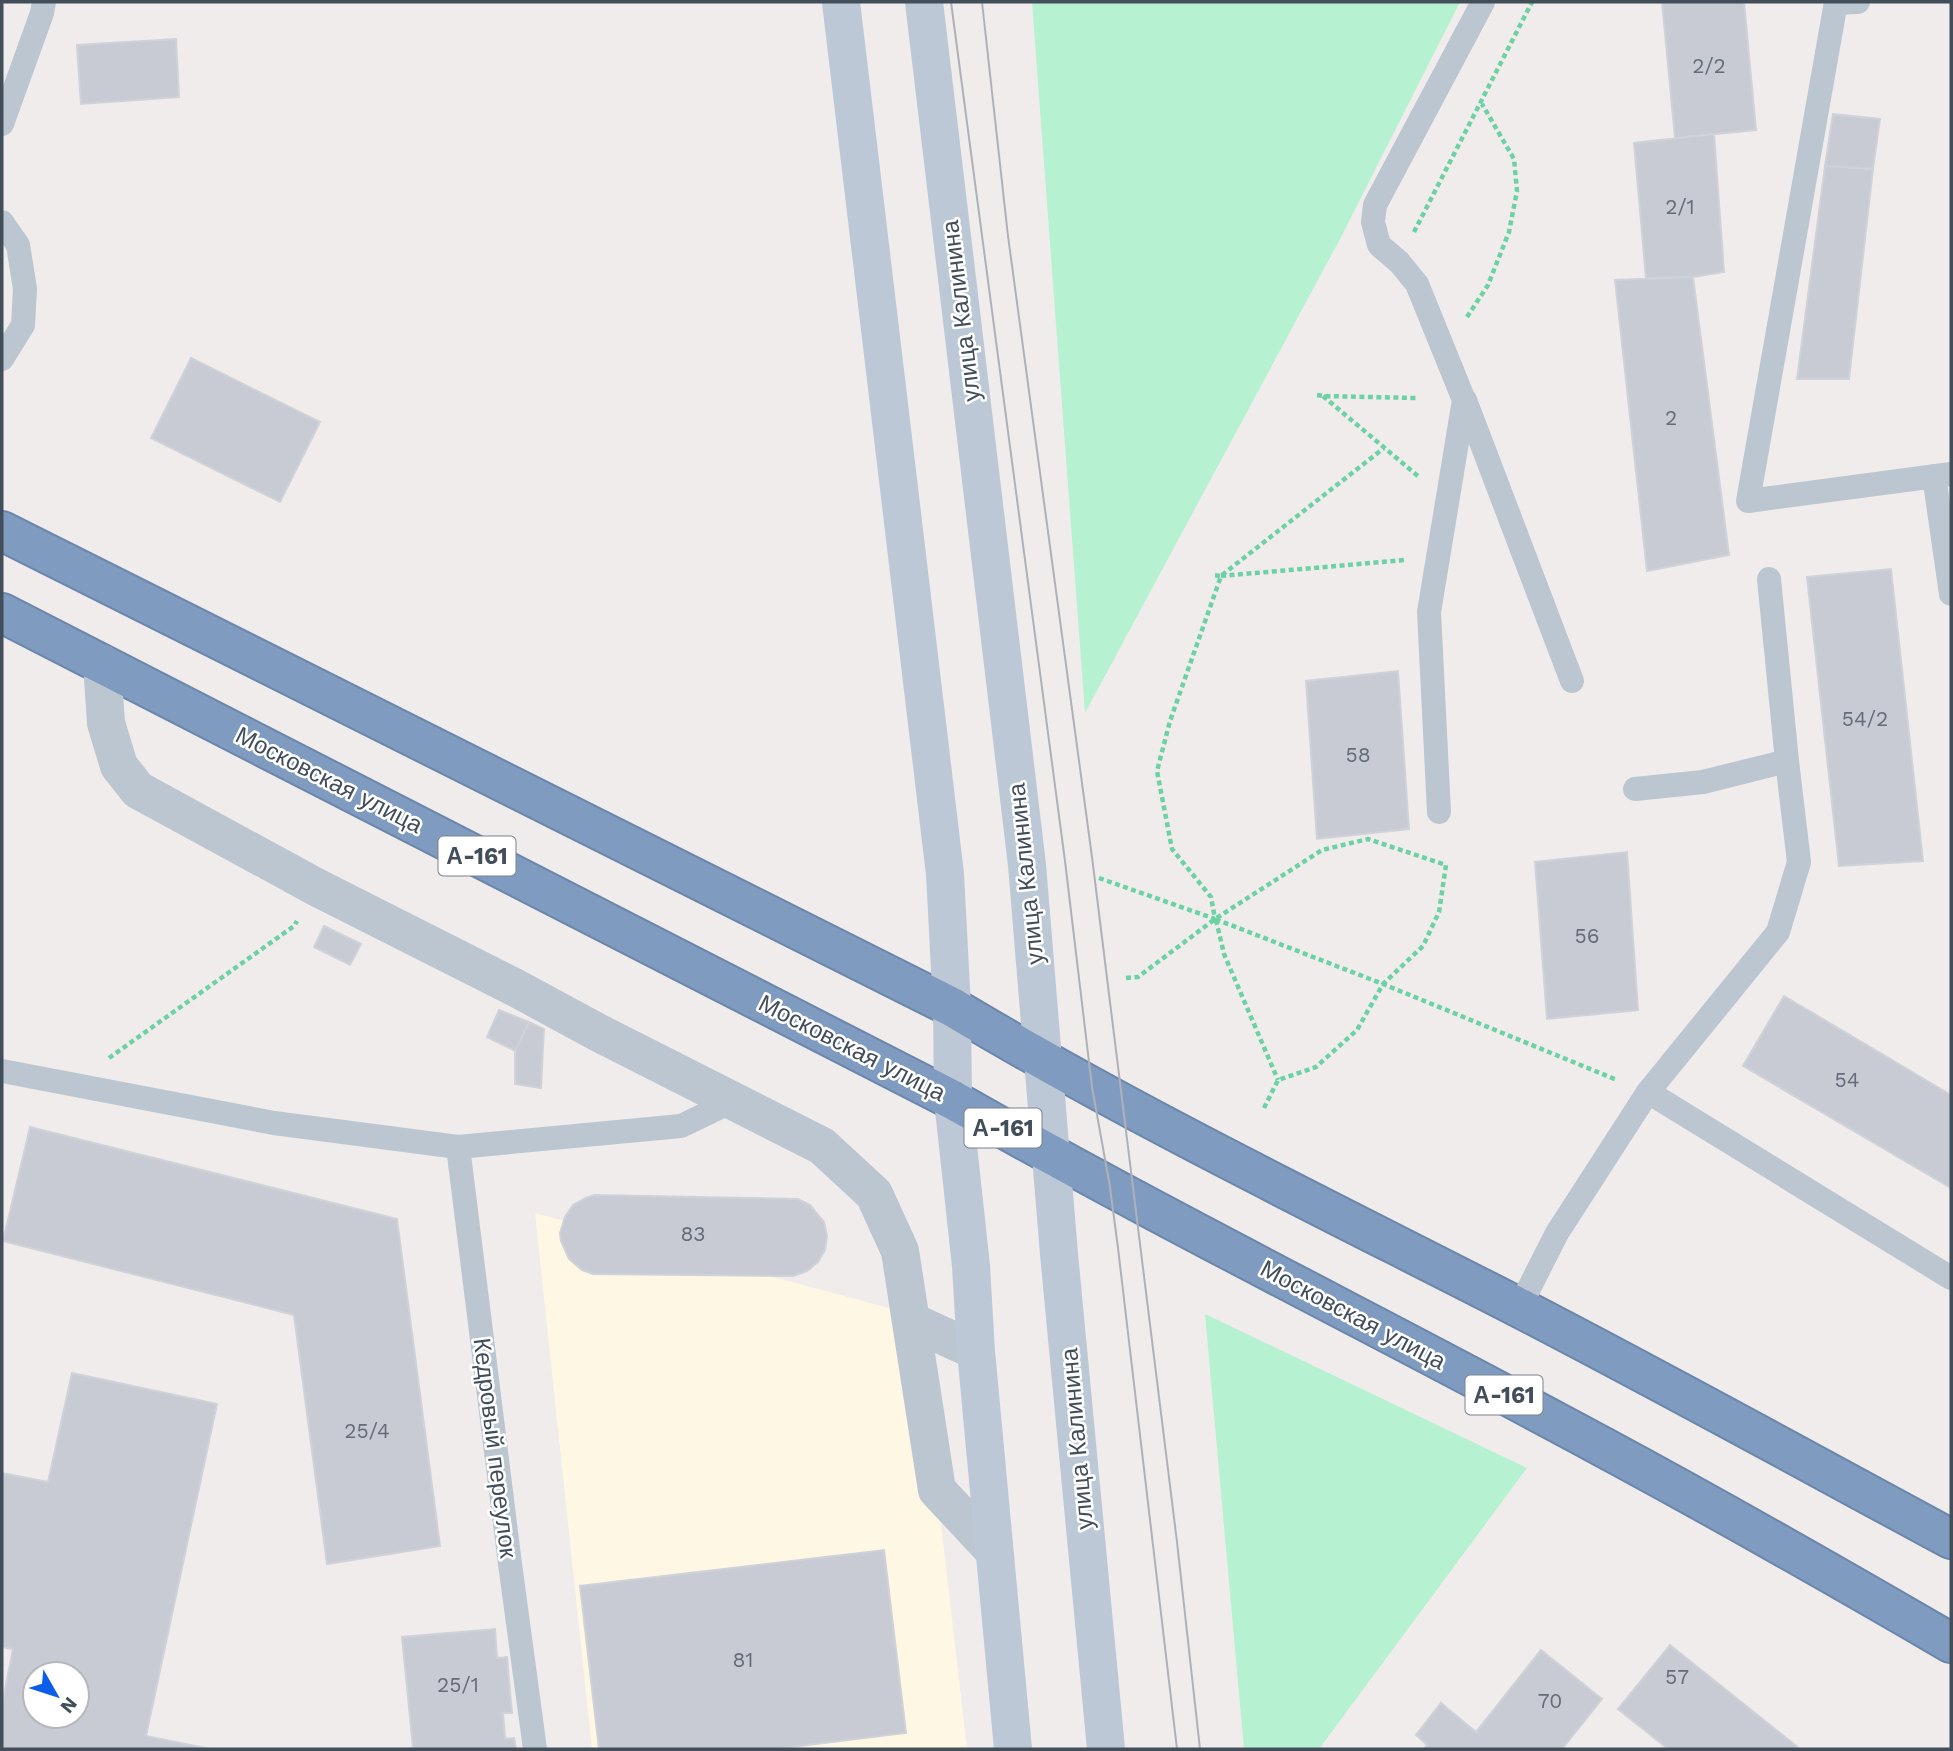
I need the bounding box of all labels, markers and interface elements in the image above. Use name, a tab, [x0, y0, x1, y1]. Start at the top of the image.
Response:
house number: 2/2	[1692, 53, 1726, 78]
house number: 2/1	[1665, 194, 1695, 219]
street label: улица Калинина	[936, 218, 986, 403]
house number: 2	[1665, 405, 1677, 430]
house number: 54/2	[1842, 706, 1888, 731]
street label: Московская улица	[231, 721, 428, 839]
house number: 58	[1345, 742, 1371, 767]
street label: улица Калинина	[1002, 781, 1049, 966]
road number: А-161	[438, 836, 516, 876]
house number: 56	[1575, 923, 1600, 948]
street label: Московская улица	[754, 989, 951, 1107]
house number: 54	[1834, 1067, 1860, 1092]
road number: А-161	[964, 1108, 1042, 1148]
house number: 83	[681, 1221, 705, 1246]
street label: Московская улица	[1256, 1254, 1451, 1376]
street label: Кедровый переулок	[468, 1336, 522, 1560]
street label: улица Калинина	[1055, 1346, 1099, 1531]
road number: А-161	[1466, 1376, 1542, 1414]
house number: 25/4	[344, 1418, 390, 1443]
house number: 81	[732, 1647, 754, 1672]
north arrow	[21, 1660, 91, 1730]
house number: 57	[1665, 1664, 1689, 1689]
house number: 25/1	[437, 1672, 479, 1697]
house number: 70	[1538, 1688, 1562, 1713]
text: N	[55, 1693, 82, 1718]

